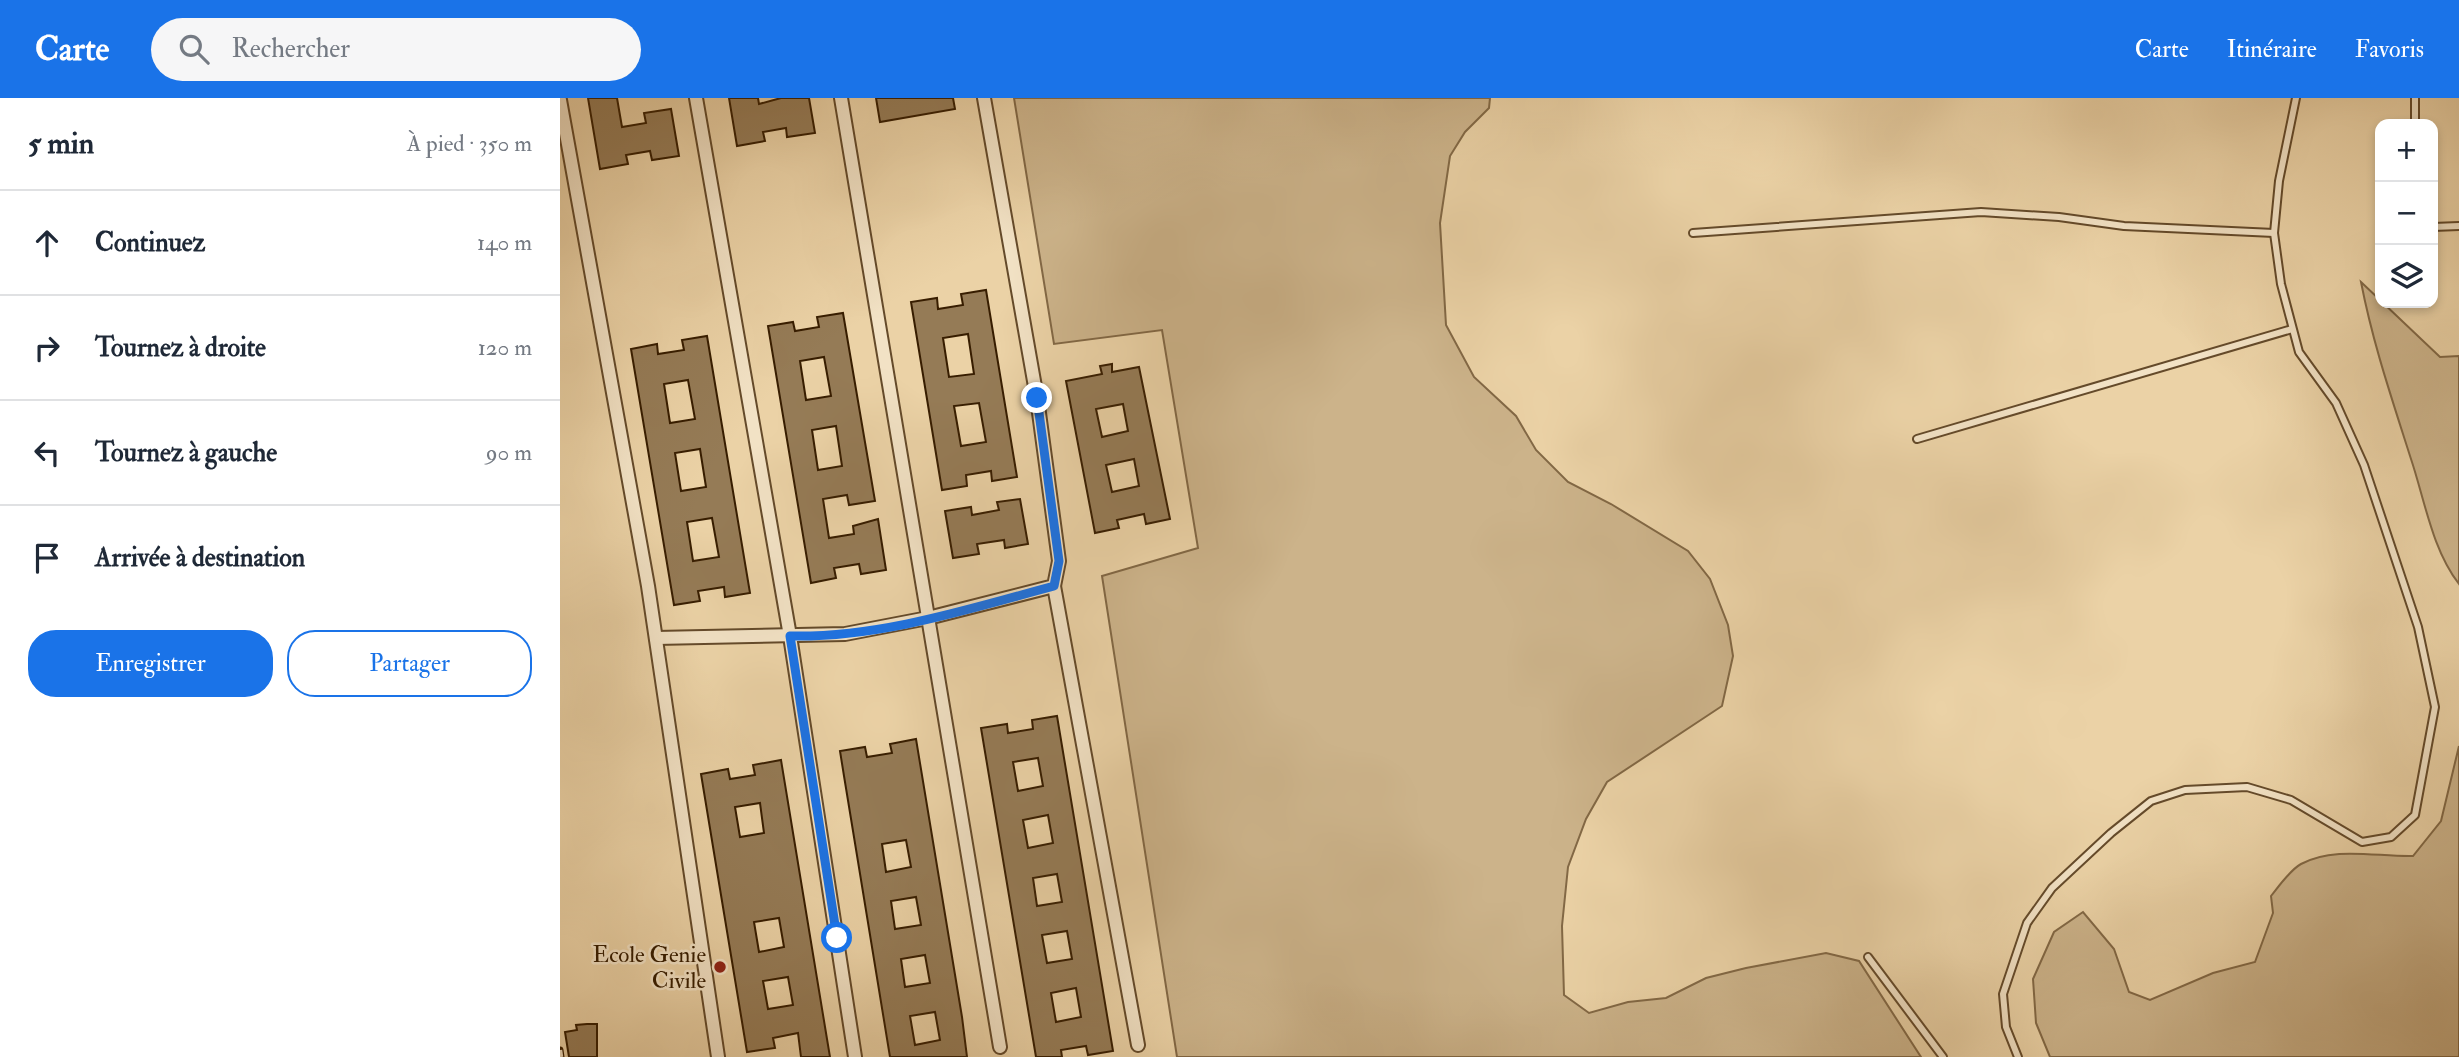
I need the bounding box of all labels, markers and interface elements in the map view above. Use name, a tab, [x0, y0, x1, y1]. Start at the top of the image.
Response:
search box	[151, 18, 641, 81]
text: Carte	[35, 29, 109, 70]
icon: search	[175, 30, 213, 68]
text: Rechercher	[231, 33, 350, 65]
text: Carte	[2135, 34, 2189, 65]
text: Itinéraire	[2227, 34, 2317, 65]
text: Favoris	[2355, 34, 2424, 65]
map controls	[2375, 119, 2438, 308]
button: +	[2375, 119, 2438, 182]
text: 5 min	[28, 125, 94, 162]
text: À pied · 350 m	[407, 129, 532, 158]
button: −	[2375, 182, 2438, 245]
icon: ahead	[28, 224, 66, 262]
text: Continuez	[95, 227, 205, 259]
text: 140 m	[477, 228, 532, 257]
button: layers	[2375, 245, 2438, 308]
icon: right	[28, 329, 66, 367]
text: Tournez à droite	[95, 332, 266, 364]
text: 120 m	[478, 333, 532, 362]
route end	[1021, 382, 1052, 413]
icon: left	[28, 434, 66, 472]
text: Tournez à gauche	[95, 437, 277, 469]
text: 90 m	[486, 438, 532, 467]
icon: arrive	[28, 539, 66, 577]
text: Arrivée à destination	[95, 542, 305, 574]
button: Enregistrer	[28, 630, 273, 697]
button: Partager	[287, 630, 532, 697]
route start	[821, 922, 852, 953]
place label: Ecole Genie Civile	[593, 940, 706, 995]
marker: Ecole Genie Civile	[712, 959, 728, 975]

